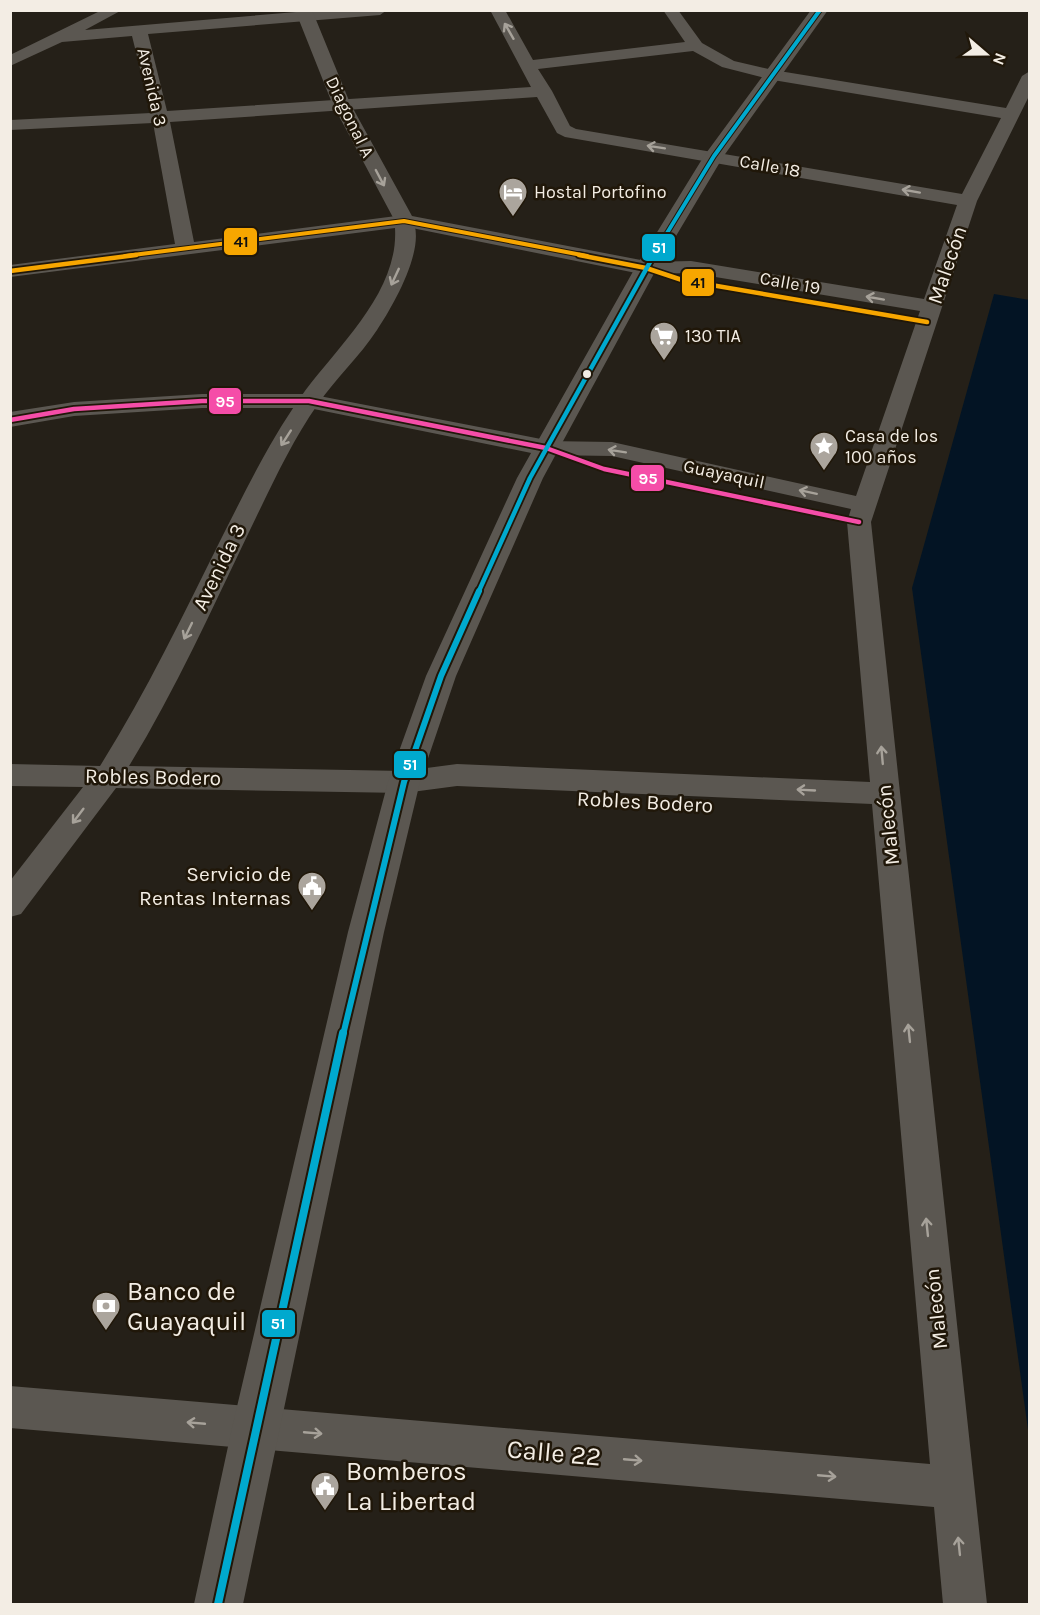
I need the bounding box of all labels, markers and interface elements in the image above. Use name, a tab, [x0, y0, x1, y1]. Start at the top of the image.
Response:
one-way arrow	[502, 22, 514, 39]
north arrow	[956, 24, 1016, 84]
street label: Avenida 3	[132, 46, 172, 128]
text: N	[989, 50, 1011, 68]
street label: Diagonal A	[321, 73, 379, 161]
one-way arrow	[647, 141, 667, 152]
street label: Calle 18	[738, 150, 802, 182]
one-way arrow	[374, 169, 386, 186]
hotel icon: Hostal Portofino	[497, 176, 529, 218]
place label: Hostal Portofino	[534, 181, 666, 203]
one-way arrow	[901, 185, 921, 196]
street label: Malecón	[922, 223, 972, 307]
line badge: 41	[223, 227, 258, 256]
text: 41	[233, 232, 249, 251]
line badge: 51	[641, 233, 676, 262]
text: 51	[651, 238, 667, 257]
street label: Calle 19	[758, 267, 822, 299]
one-way arrow	[389, 268, 400, 286]
line badge: 41	[681, 268, 715, 297]
text: 41	[690, 273, 706, 292]
one-way arrow	[866, 292, 886, 303]
supermarket icon: 130 TIA	[648, 320, 680, 362]
place label: 130 TIA	[685, 325, 741, 347]
unlabelled marker	[581, 368, 593, 380]
line badge: 95	[208, 387, 242, 415]
text: 95	[215, 392, 235, 411]
place label: Casa de los 100 años	[845, 425, 938, 468]
one-way arrow	[279, 429, 291, 446]
place icon: Casa de los 100 años	[808, 430, 840, 472]
one-way arrow	[608, 445, 628, 456]
street label: Guayaquil	[681, 455, 767, 493]
line badge: 95	[630, 464, 665, 492]
text: 95	[638, 469, 658, 488]
one-way arrow	[799, 486, 818, 498]
street label: Avenida 3	[188, 520, 250, 614]
one-way arrow	[182, 621, 193, 639]
one-way arrow	[876, 746, 887, 766]
line badge: 51	[393, 750, 427, 779]
text: 51	[402, 755, 418, 774]
street label: Robles Bodero	[85, 764, 221, 790]
street label: Malecón	[872, 783, 904, 867]
one-way arrow	[796, 785, 816, 796]
street label: Robles Bodero	[576, 786, 714, 818]
one-way arrow	[72, 807, 84, 823]
place label: Servicio de Rentas Internas	[139, 862, 291, 910]
public building icon: Servicio de Rentas Internas	[296, 870, 328, 912]
one-way arrow	[903, 1023, 914, 1043]
one-way arrow	[921, 1217, 932, 1237]
street label: Malecón	[920, 1267, 952, 1351]
place label: Banco de Guayaquil	[127, 1276, 246, 1337]
bank icon: Banco de Guayaquil	[90, 1290, 122, 1332]
line badge: 51	[261, 1309, 296, 1338]
text: 51	[270, 1314, 286, 1333]
one-way arrow	[187, 1417, 207, 1428]
one-way arrow	[302, 1428, 322, 1439]
street label: Calle 22	[506, 1433, 602, 1473]
one-way arrow	[622, 1455, 642, 1466]
place label: Bomberos La Libertad	[346, 1456, 476, 1517]
public building icon: Bomberos La Libertad	[309, 1470, 341, 1512]
one-way arrow	[817, 1471, 836, 1482]
one-way arrow	[953, 1537, 964, 1557]

